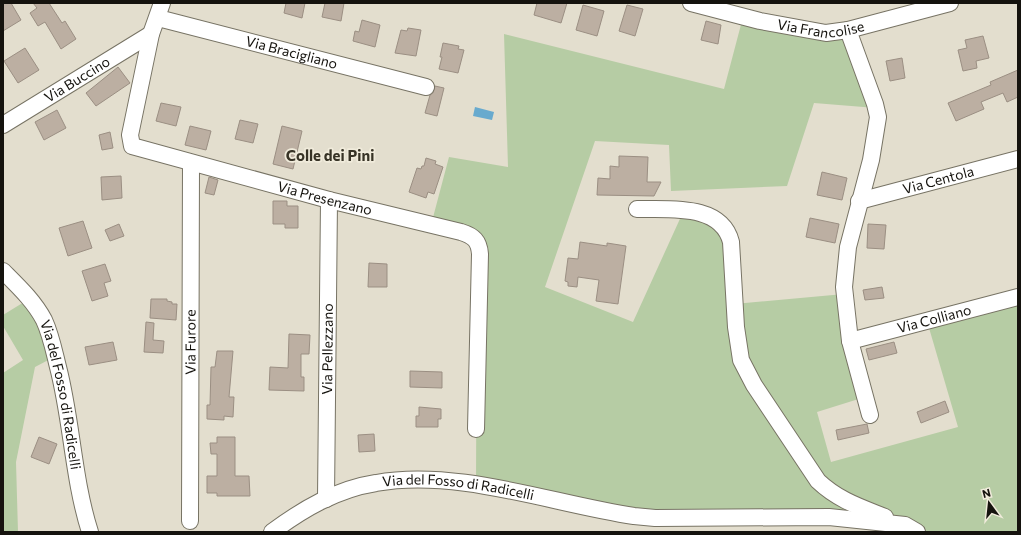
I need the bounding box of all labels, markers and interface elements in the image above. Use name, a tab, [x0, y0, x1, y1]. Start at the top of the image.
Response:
street label: Via Francolise	[776, 15, 866, 41]
street label: Via Bracigliano	[244, 32, 339, 72]
street label: Via Buccino	[41, 52, 113, 106]
district label: Colle dei Pini	[286, 146, 374, 164]
street label: Via Centola	[901, 162, 976, 197]
street label: Via Presenzano	[276, 177, 374, 218]
street label: Via Colliano	[895, 301, 973, 336]
street label: Via Pellezzano	[318, 303, 336, 395]
street label: Via Furore	[181, 309, 199, 375]
street label: Via del Fosso di Radicelli	[37, 317, 85, 471]
street label: Via del Fosso di Radicelli	[381, 470, 536, 503]
north arrow	[969, 483, 1009, 523]
text: N	[981, 486, 992, 500]

